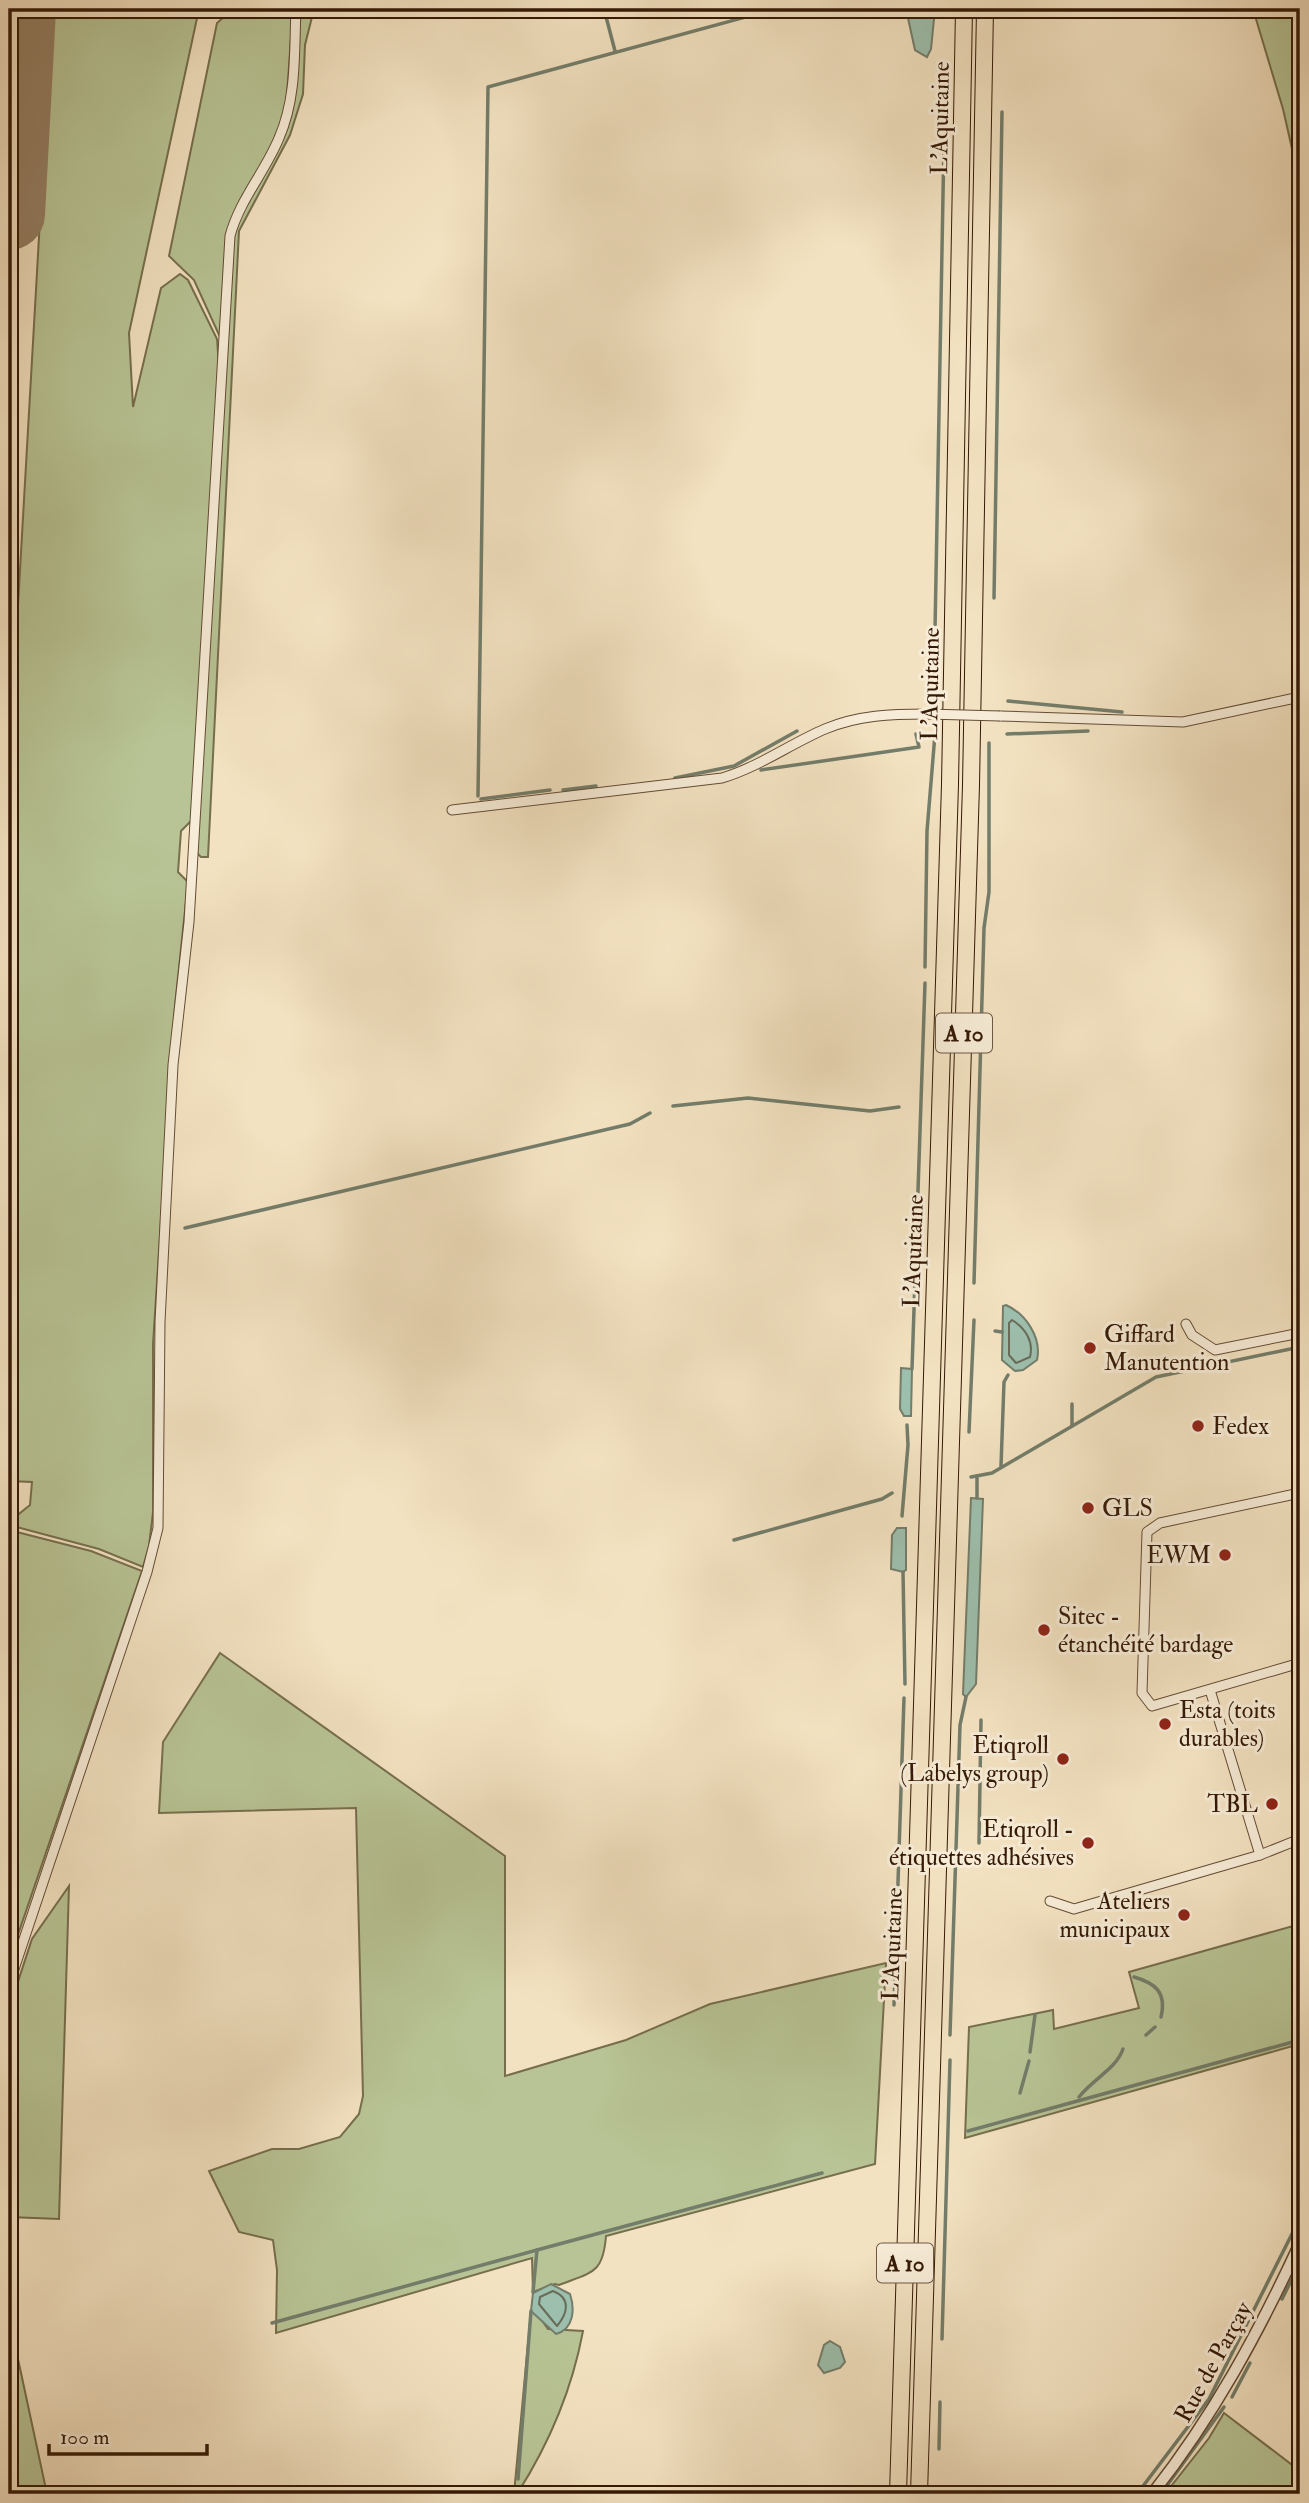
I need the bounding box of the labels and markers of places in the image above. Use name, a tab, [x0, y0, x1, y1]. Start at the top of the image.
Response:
place label: Giffard Manutention	[1104, 1319, 1230, 1378]
marker: Giffard Manutention	[1082, 1340, 1098, 1356]
place label: Fedex	[1212, 1411, 1269, 1442]
marker: Fedex	[1190, 1418, 1206, 1434]
place label: GLS	[1102, 1493, 1153, 1524]
marker: GLS	[1080, 1500, 1096, 1516]
place label: EWM	[1146, 1540, 1211, 1571]
marker: EWM	[1217, 1547, 1233, 1563]
place label: Sitec - étanchéité bardage	[1058, 1601, 1233, 1660]
marker: Sitec - étanchéité bardage	[1036, 1622, 1052, 1638]
place label: Esta (toits durables)	[1179, 1695, 1275, 1754]
marker: Esta (toits durables)	[1157, 1716, 1173, 1732]
place label: Etiqroll (Labelys group)	[900, 1730, 1049, 1789]
marker: Etiqroll (Labelys group)	[1055, 1751, 1071, 1767]
place label: TBL	[1207, 1789, 1259, 1820]
marker: TBL	[1264, 1796, 1280, 1812]
place label: Etiqroll - étiquettes adhésives	[889, 1814, 1074, 1873]
marker: Etiqroll - étiquettes adhésives	[1080, 1835, 1096, 1851]
place label: Ateliers municipaux	[1059, 1886, 1170, 1945]
marker: Ateliers municipaux	[1176, 1907, 1192, 1923]

